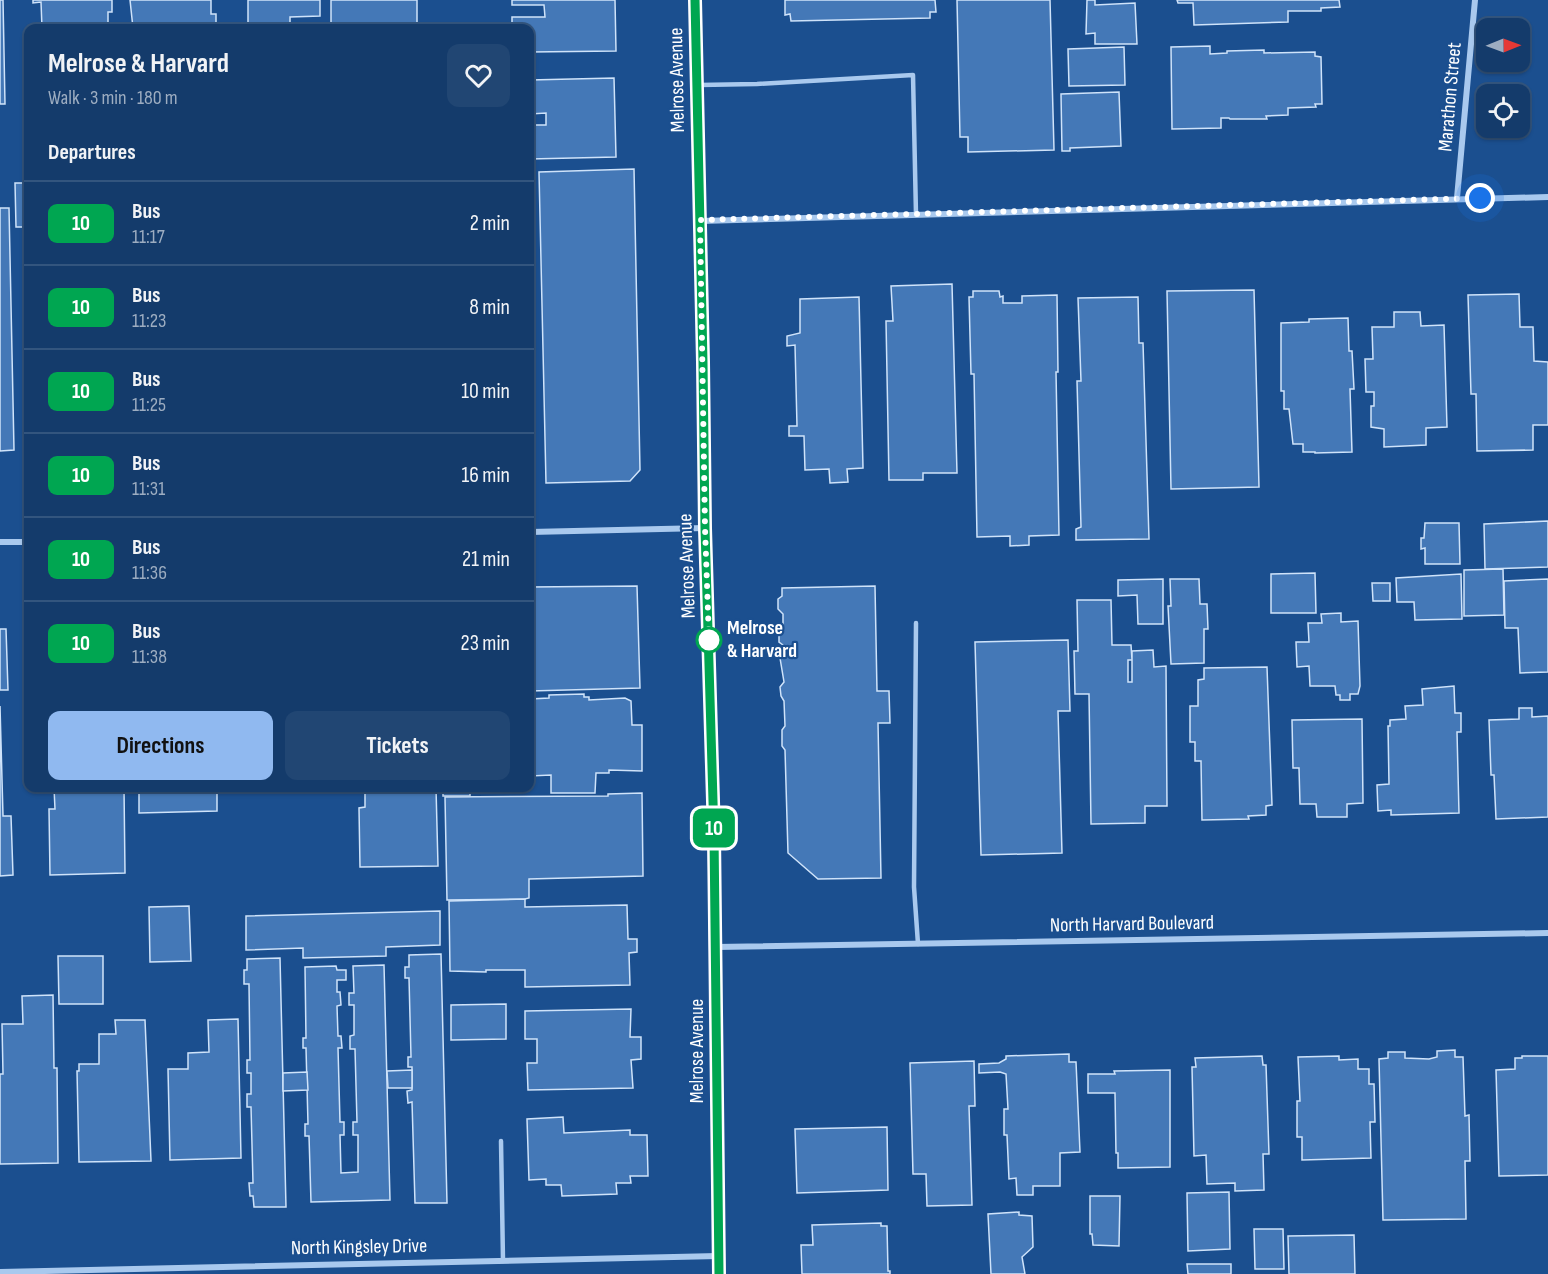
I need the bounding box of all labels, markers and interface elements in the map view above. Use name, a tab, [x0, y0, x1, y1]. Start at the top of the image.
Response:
north arrow	[1476, 18, 1530, 72]
map controls	[1476, 18, 1530, 138]
street label: Melrose Avenue	[664, 27, 690, 133]
street label: Marathon Street	[1433, 41, 1467, 153]
button: heart	[447, 44, 510, 107]
text: Melrose & Harvard	[48, 47, 229, 80]
button: locate	[1476, 84, 1530, 138]
text: Walk · 3 min · 180 m	[48, 86, 178, 110]
text: Departures	[48, 139, 136, 166]
your location	[1465, 183, 1495, 213]
text: Bus	[132, 198, 161, 225]
text: 2 min	[470, 210, 510, 237]
text: 10	[72, 211, 90, 236]
text: 11:17	[132, 225, 165, 249]
text: Bus	[132, 282, 161, 309]
text: 8 min	[469, 294, 510, 321]
text: 10	[72, 295, 90, 320]
text: 11:23	[132, 309, 166, 333]
text: Bus	[132, 366, 161, 393]
text: 10 min	[461, 378, 510, 405]
text: 10	[72, 379, 90, 404]
text: 11:25	[132, 393, 166, 417]
text: Bus	[132, 450, 161, 477]
text: 16 min	[462, 462, 510, 489]
text: 10	[72, 463, 90, 488]
text: 11:31	[132, 477, 165, 501]
street label: Melrose Avenue	[673, 513, 701, 619]
text: Bus	[132, 534, 161, 561]
text: 21 min	[462, 546, 510, 573]
text: 10	[72, 547, 90, 572]
text: 11:36	[132, 561, 167, 585]
place label: Melrose & Harvard	[727, 616, 797, 663]
text: Bus	[132, 618, 161, 645]
marker: Melrose & Harvard	[696, 627, 722, 653]
text: 23 min	[461, 630, 510, 657]
text: 10	[72, 631, 90, 656]
text: 11:38	[132, 645, 167, 669]
button: Directions	[48, 711, 273, 780]
button: Tickets	[285, 711, 510, 780]
line badge: 10	[687, 808, 741, 848]
text: 10	[705, 816, 723, 841]
street label: North Harvard Boulevard	[1050, 911, 1214, 937]
street label: Melrose Avenue	[685, 999, 709, 1103]
street label: North Kingsley Drive	[291, 1234, 427, 1260]

